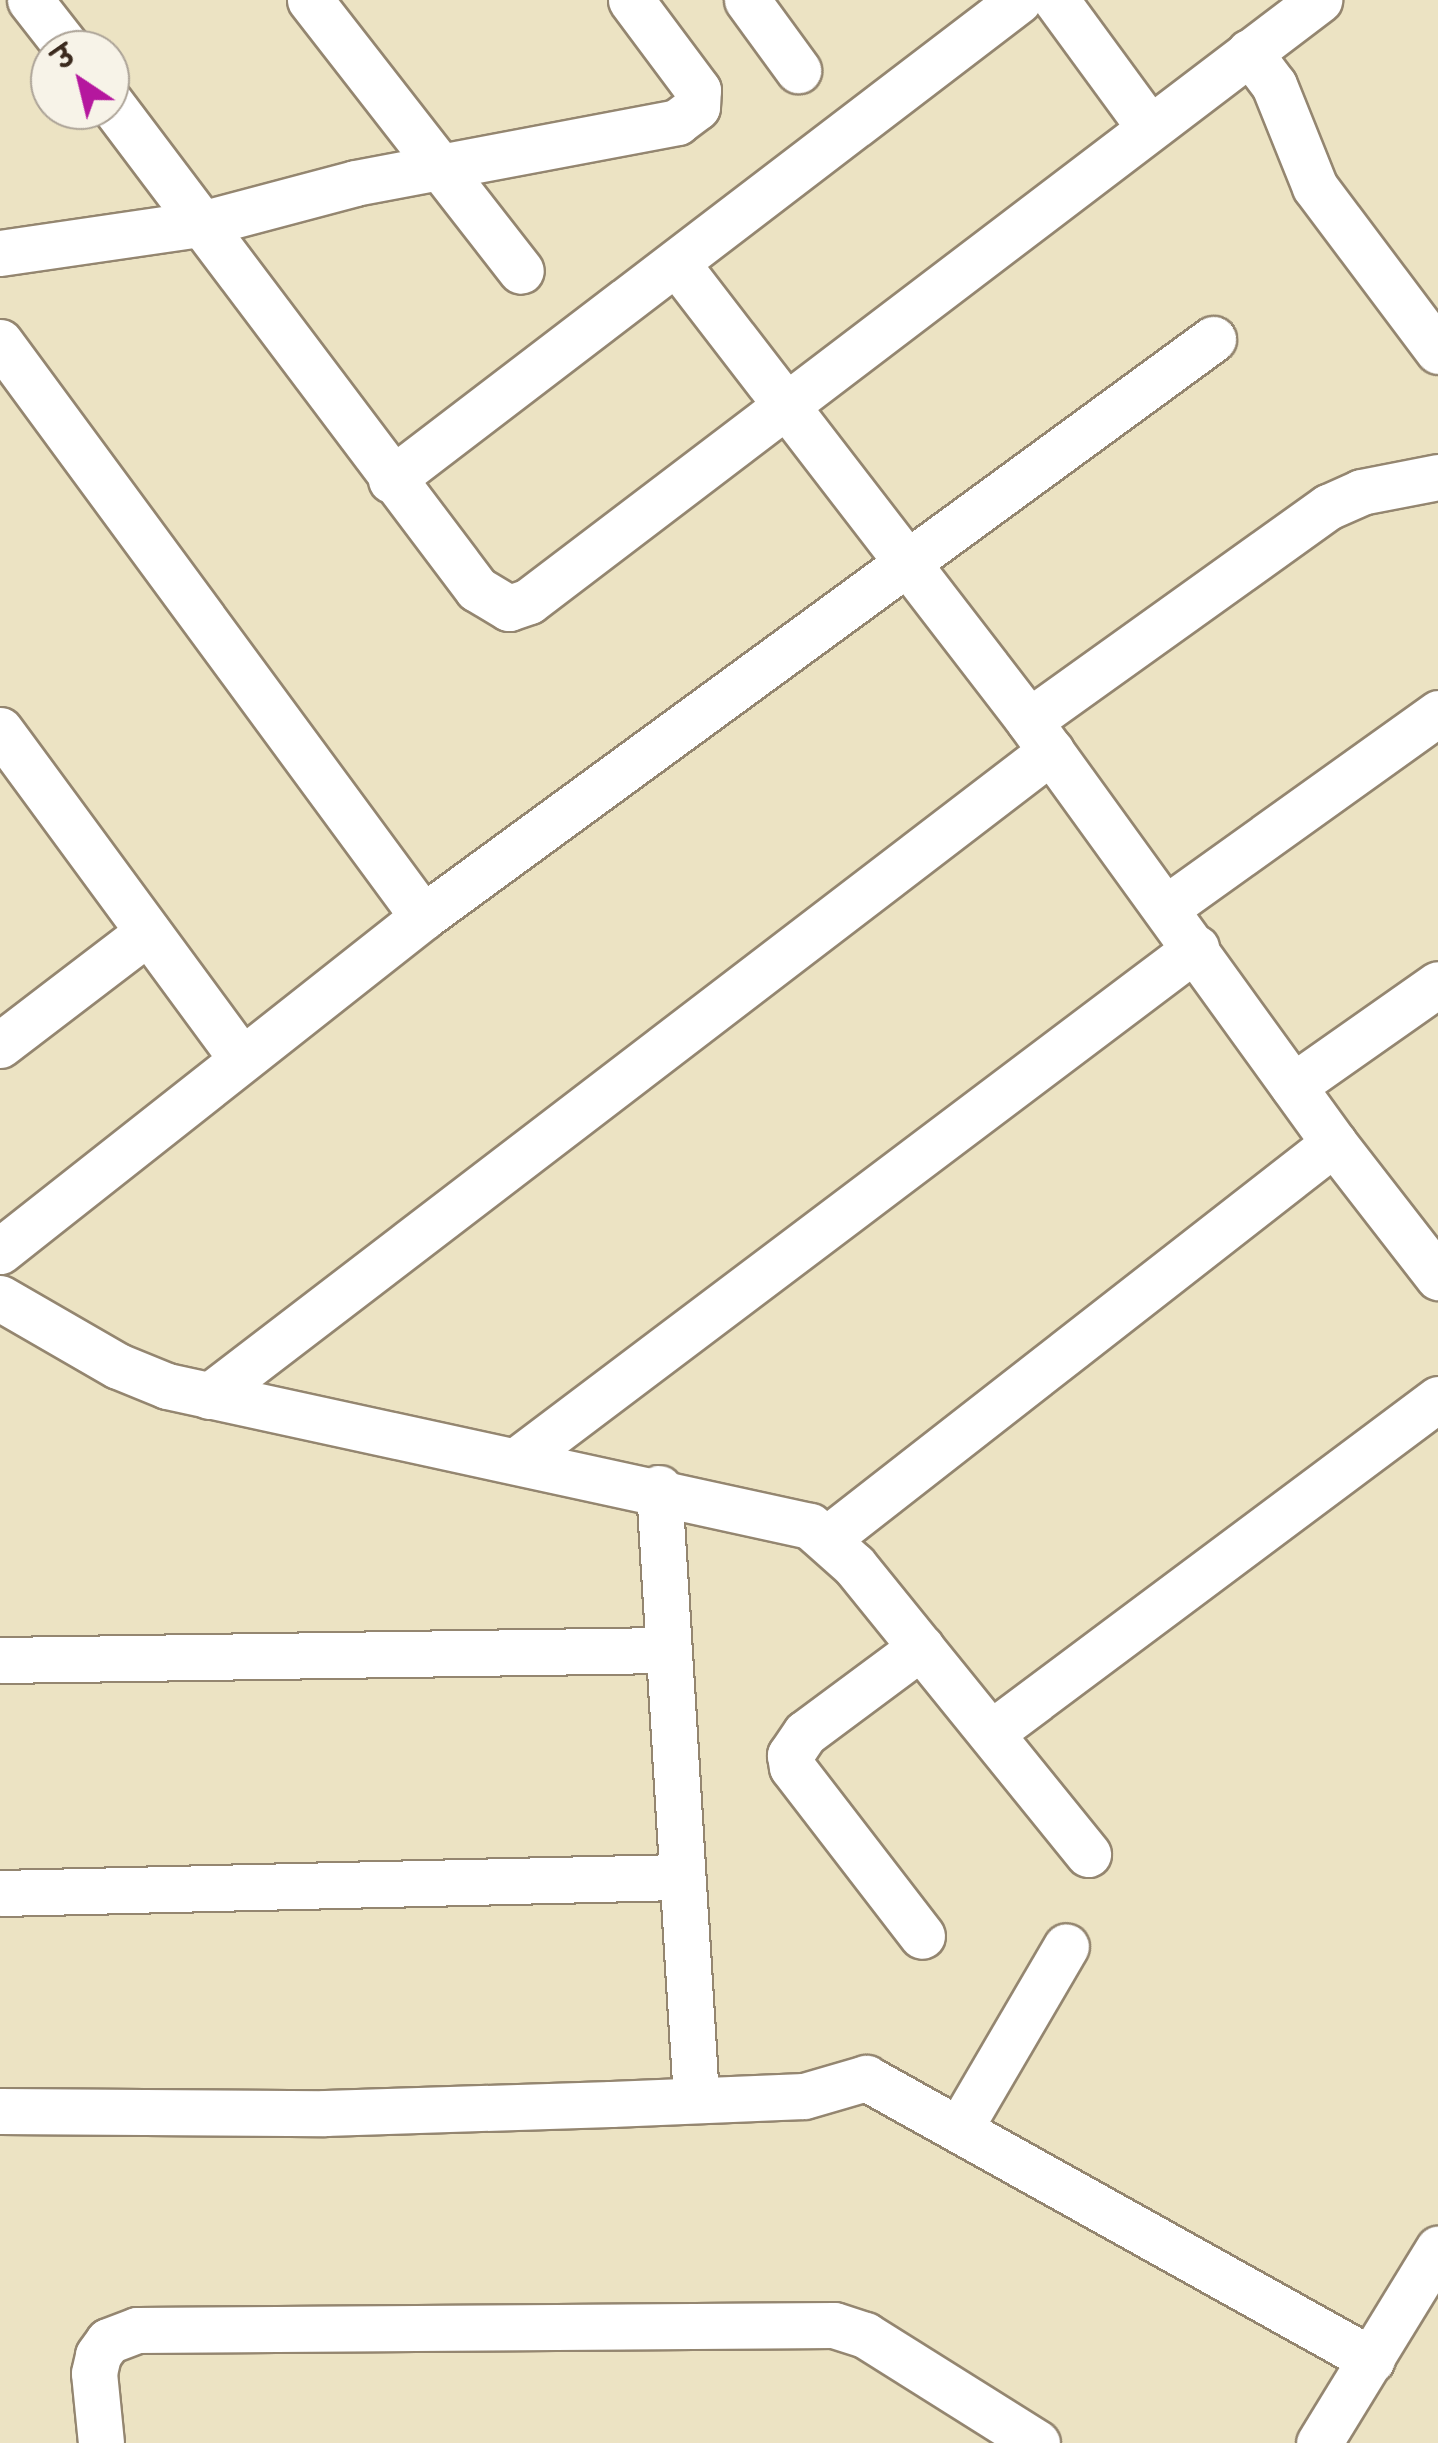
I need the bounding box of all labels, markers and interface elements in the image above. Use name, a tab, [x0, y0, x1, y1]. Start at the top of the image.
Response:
north arrow	[30, 30, 130, 130]
text: उ	[47, 38, 81, 76]

